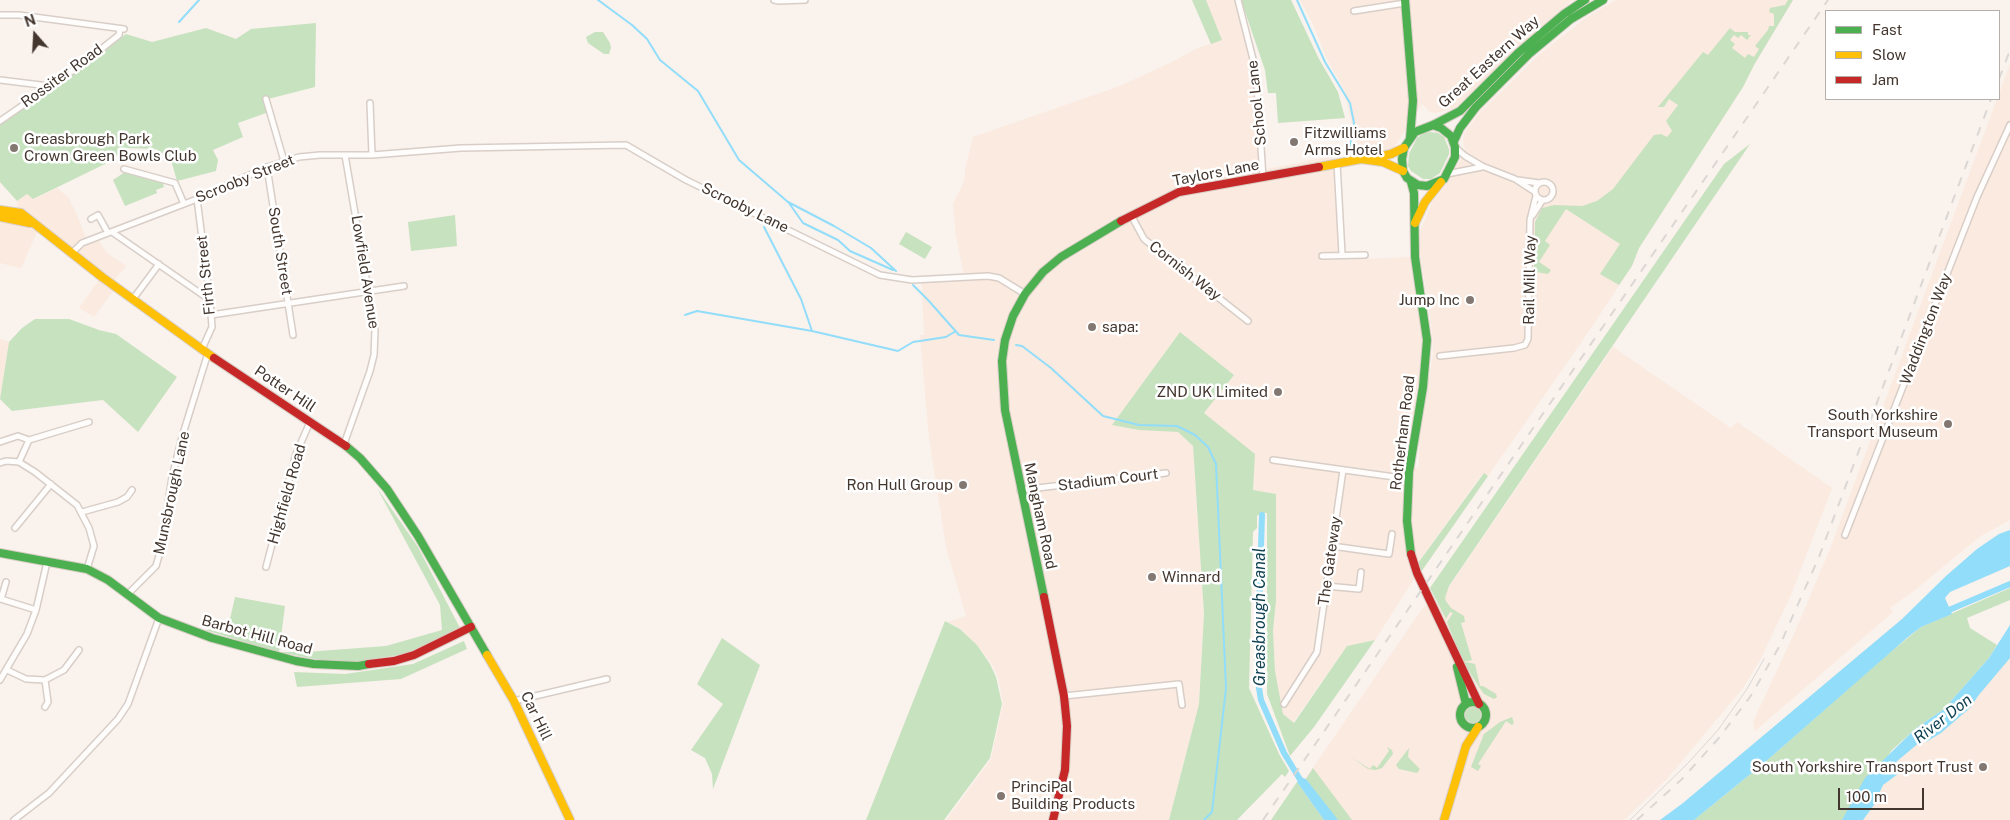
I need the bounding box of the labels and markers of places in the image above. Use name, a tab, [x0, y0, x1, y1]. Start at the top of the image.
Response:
place label: Fitzwilliams Arms Hotel	[1304, 124, 1386, 159]
place label: Greasbrough Park Crown Green Bowls Club	[24, 130, 197, 165]
marker: Fitzwilliams Arms Hotel	[1288, 136, 1300, 148]
marker: Greasbrough Park Crown Green Bowls Club	[8, 142, 20, 154]
place label: Jump Inc	[1399, 291, 1460, 309]
marker: Jump Inc	[1464, 294, 1476, 306]
place label: sapa:	[1102, 318, 1138, 336]
marker: sapa:	[1086, 321, 1098, 333]
place label: ZND UK Limited	[1156, 383, 1268, 401]
marker: ZND UK Limited	[1272, 386, 1284, 398]
place label: South Yorkshire Transport Museum	[1807, 406, 1938, 441]
marker: South Yorkshire Transport Museum	[1942, 418, 1954, 430]
place label: Ron Hull Group	[847, 476, 953, 494]
marker: Ron Hull Group	[957, 479, 969, 491]
place label: Winnard	[1162, 568, 1220, 586]
marker: Winnard	[1146, 571, 1158, 583]
place label: South Yorkshire Transport Trust	[1752, 758, 1973, 776]
marker: South Yorkshire Transport Trust	[1977, 761, 1989, 773]
place label: PrinciPal Building Products	[1011, 778, 1135, 813]
marker: PrinciPal Building Products	[995, 790, 1007, 802]

